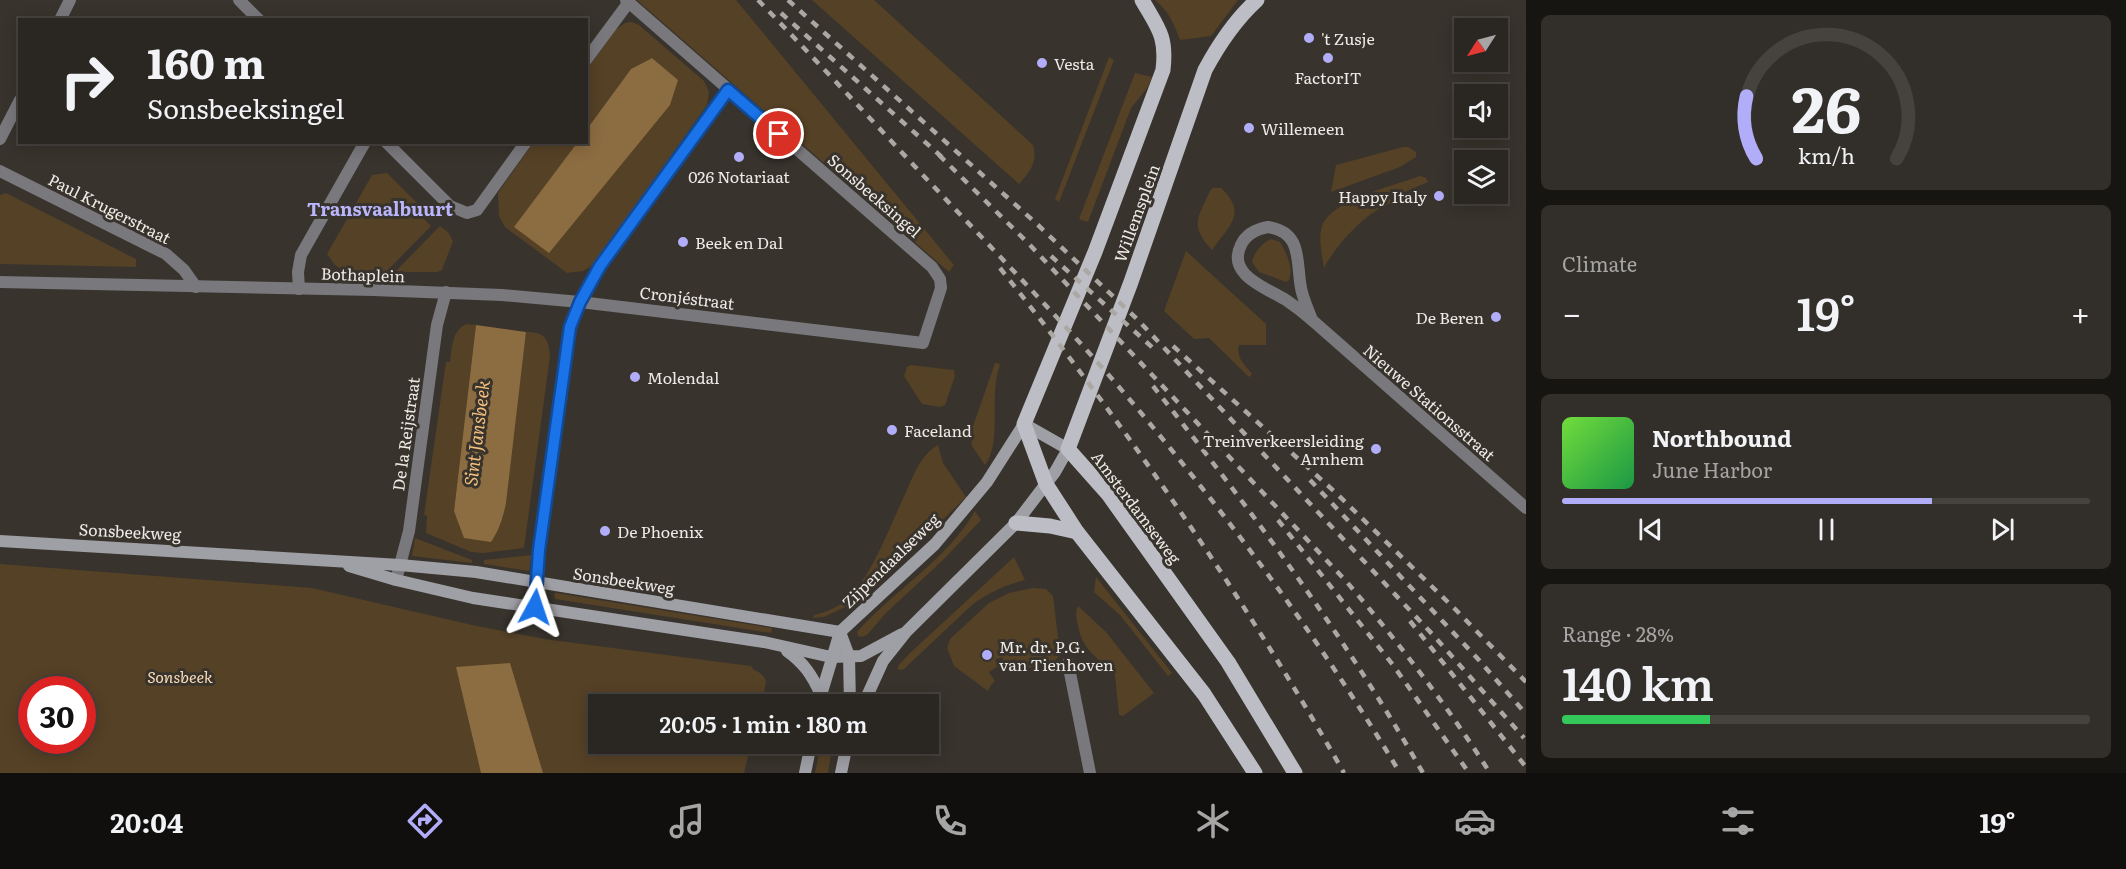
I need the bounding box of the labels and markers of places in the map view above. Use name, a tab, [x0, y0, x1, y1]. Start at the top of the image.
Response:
place label: 't Zusje	[1321, 26, 1375, 50]
marker: 't Zusje	[1302, 31, 1316, 45]
place label: Vesta	[1054, 51, 1095, 75]
marker: FactorIT	[1321, 51, 1335, 65]
marker: Vesta	[1035, 56, 1049, 70]
place label: FactorIT	[1294, 65, 1362, 89]
pin	[753, 108, 804, 159]
place label: Willemeen	[1261, 116, 1345, 140]
marker: Willemeen	[1242, 121, 1256, 135]
marker: 026 Notariaat	[732, 150, 746, 164]
place label: 026 Notariaat	[688, 164, 790, 188]
place label: Happy Italy	[1338, 184, 1428, 208]
marker: Happy Italy	[1432, 189, 1446, 203]
place label: Beek en Dal	[695, 230, 783, 254]
marker: Beek en Dal	[676, 235, 690, 249]
place label: De Beren	[1415, 305, 1484, 329]
marker: De Beren	[1489, 310, 1503, 324]
place label: Molendal	[647, 365, 719, 389]
marker: Molendal	[628, 370, 642, 384]
place label: Faceland	[904, 418, 972, 442]
marker: Faceland	[885, 423, 899, 437]
place label: Treinverkeersleiding Arnhem	[1203, 428, 1364, 470]
marker: Treinverkeersleiding Arnhem	[1369, 442, 1383, 456]
place label: De Phoenix	[617, 519, 704, 543]
marker: De Phoenix	[598, 524, 612, 538]
place label: Mr. dr. P.G. van Tienhoven	[999, 634, 1114, 676]
marker: Mr. dr. P.G. van Tienhoven	[980, 648, 994, 662]

